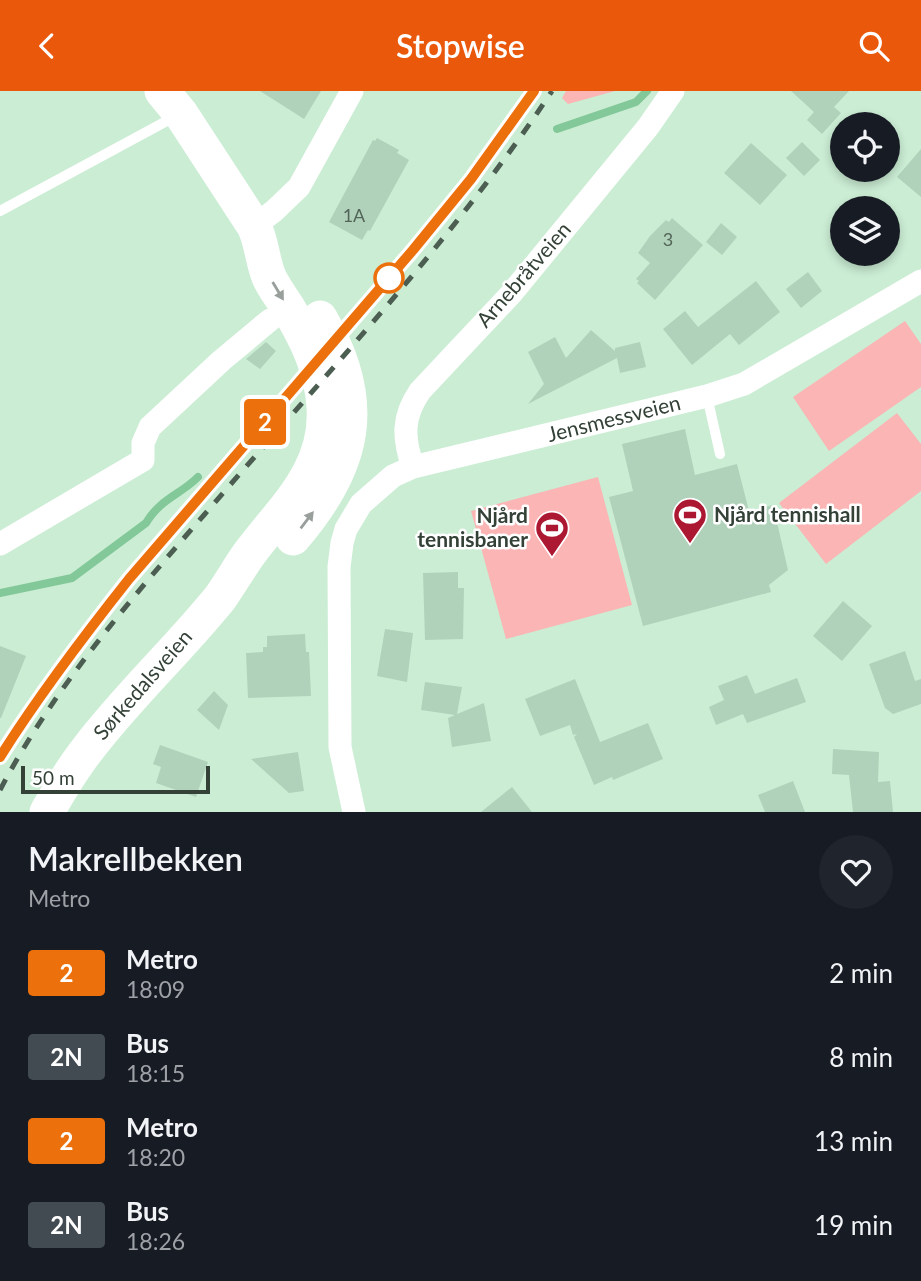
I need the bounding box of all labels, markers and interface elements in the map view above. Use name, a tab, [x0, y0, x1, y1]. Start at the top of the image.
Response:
text: Stopwise	[396, 26, 525, 65]
icon: back	[28, 27, 66, 65]
icon: search	[855, 27, 893, 65]
map controls	[830, 112, 900, 266]
button: locate	[830, 112, 900, 182]
button: layers	[830, 196, 900, 266]
house number: 1A	[343, 204, 366, 226]
street label: Arnebråtveien	[470, 216, 575, 332]
house number: 3	[663, 228, 673, 250]
unlabelled marker	[374, 263, 404, 293]
one-way arrow	[271, 281, 284, 301]
street label: Jensmessveien	[545, 389, 683, 446]
line badge: 2	[242, 399, 288, 445]
text: 2	[258, 407, 272, 436]
sports icon: Njård tennishall	[671, 496, 709, 545]
place label: Njård tennishall	[714, 501, 861, 526]
place label: Njård tennisbaner	[417, 502, 528, 551]
sports icon: Njård tennisbaner	[533, 509, 571, 558]
one-way arrow	[300, 511, 314, 529]
street label: Sørkedalsveien	[87, 624, 196, 744]
scale bar	[21, 763, 210, 795]
text: 50 m	[32, 766, 75, 789]
button: heart	[819, 835, 893, 909]
text: Makrellbekken	[28, 838, 243, 878]
text: Metro	[28, 884, 90, 912]
text: Metro	[126, 943, 198, 975]
text: 2 min	[829, 957, 893, 989]
text: 2	[60, 958, 73, 987]
text: 18:09	[126, 975, 185, 1003]
text: Bus	[126, 1027, 169, 1059]
text: 8 min	[829, 1041, 893, 1073]
text: 2N	[50, 1042, 83, 1071]
text: 18:15	[126, 1059, 185, 1087]
text: Metro	[126, 1111, 198, 1143]
text: 13 min	[814, 1125, 893, 1157]
text: 2	[60, 1126, 73, 1155]
text: 18:20	[126, 1143, 185, 1171]
text: Bus	[126, 1195, 169, 1227]
text: 19 min	[814, 1209, 893, 1241]
text: 2N	[50, 1210, 83, 1239]
text: 18:26	[126, 1227, 185, 1255]

